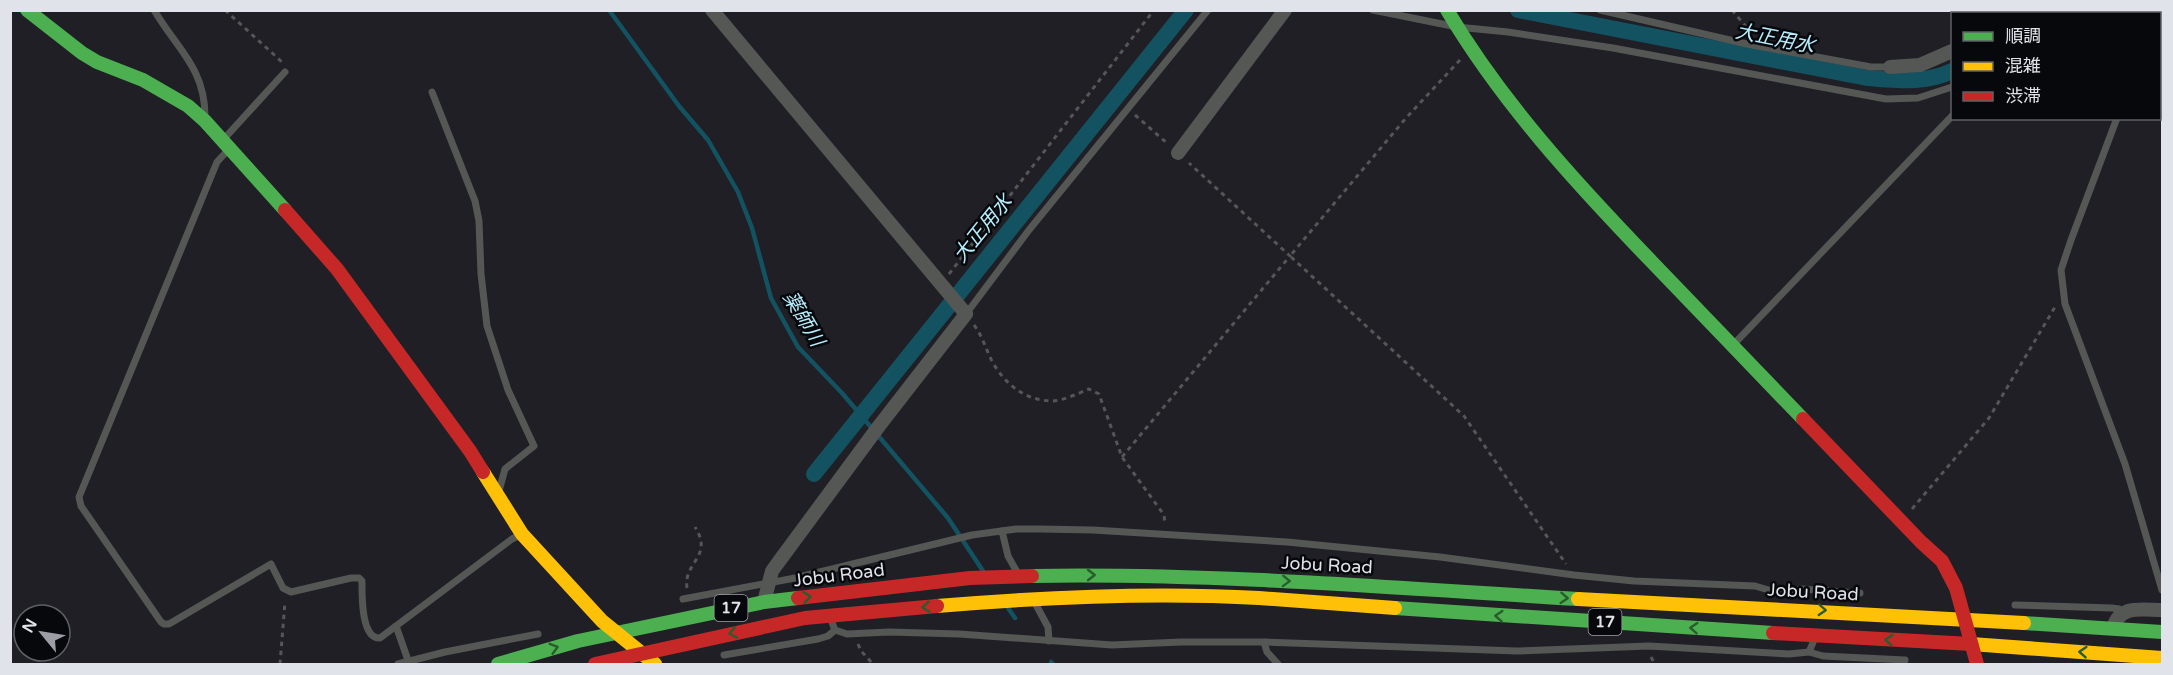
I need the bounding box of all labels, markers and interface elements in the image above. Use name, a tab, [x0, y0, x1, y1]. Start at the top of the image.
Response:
legend	[1951, 12, 2161, 120]
water label: 大正用水	[1733, 20, 1819, 59]
text: 順調	[2005, 25, 2041, 47]
text: 混雑	[2005, 55, 2041, 77]
text: 渋滞	[2005, 85, 2041, 107]
water label: 大正用水	[949, 189, 1019, 268]
water label: 薬師川	[777, 287, 830, 353]
street label: Jobu Road	[1281, 552, 1373, 578]
street label: Jobu Road	[792, 559, 886, 591]
one-way arrow	[1087, 569, 1096, 582]
one-way arrow	[1282, 574, 1291, 587]
street label: Jobu Road	[1767, 579, 1859, 605]
one-way arrow	[802, 591, 811, 603]
one-way arrow	[1560, 591, 1569, 604]
road number: 17	[714, 595, 748, 621]
one-way arrow	[922, 600, 931, 613]
north arrow	[12, 603, 72, 663]
one-way arrow	[1818, 604, 1827, 617]
road number: 17	[1588, 609, 1622, 635]
one-way arrow	[1495, 610, 1504, 623]
text: N	[18, 615, 42, 637]
one-way arrow	[1689, 622, 1699, 635]
one-way arrow	[729, 626, 739, 639]
one-way arrow	[1884, 634, 1893, 647]
one-way arrow	[548, 643, 559, 655]
one-way arrow	[2079, 646, 2088, 659]

